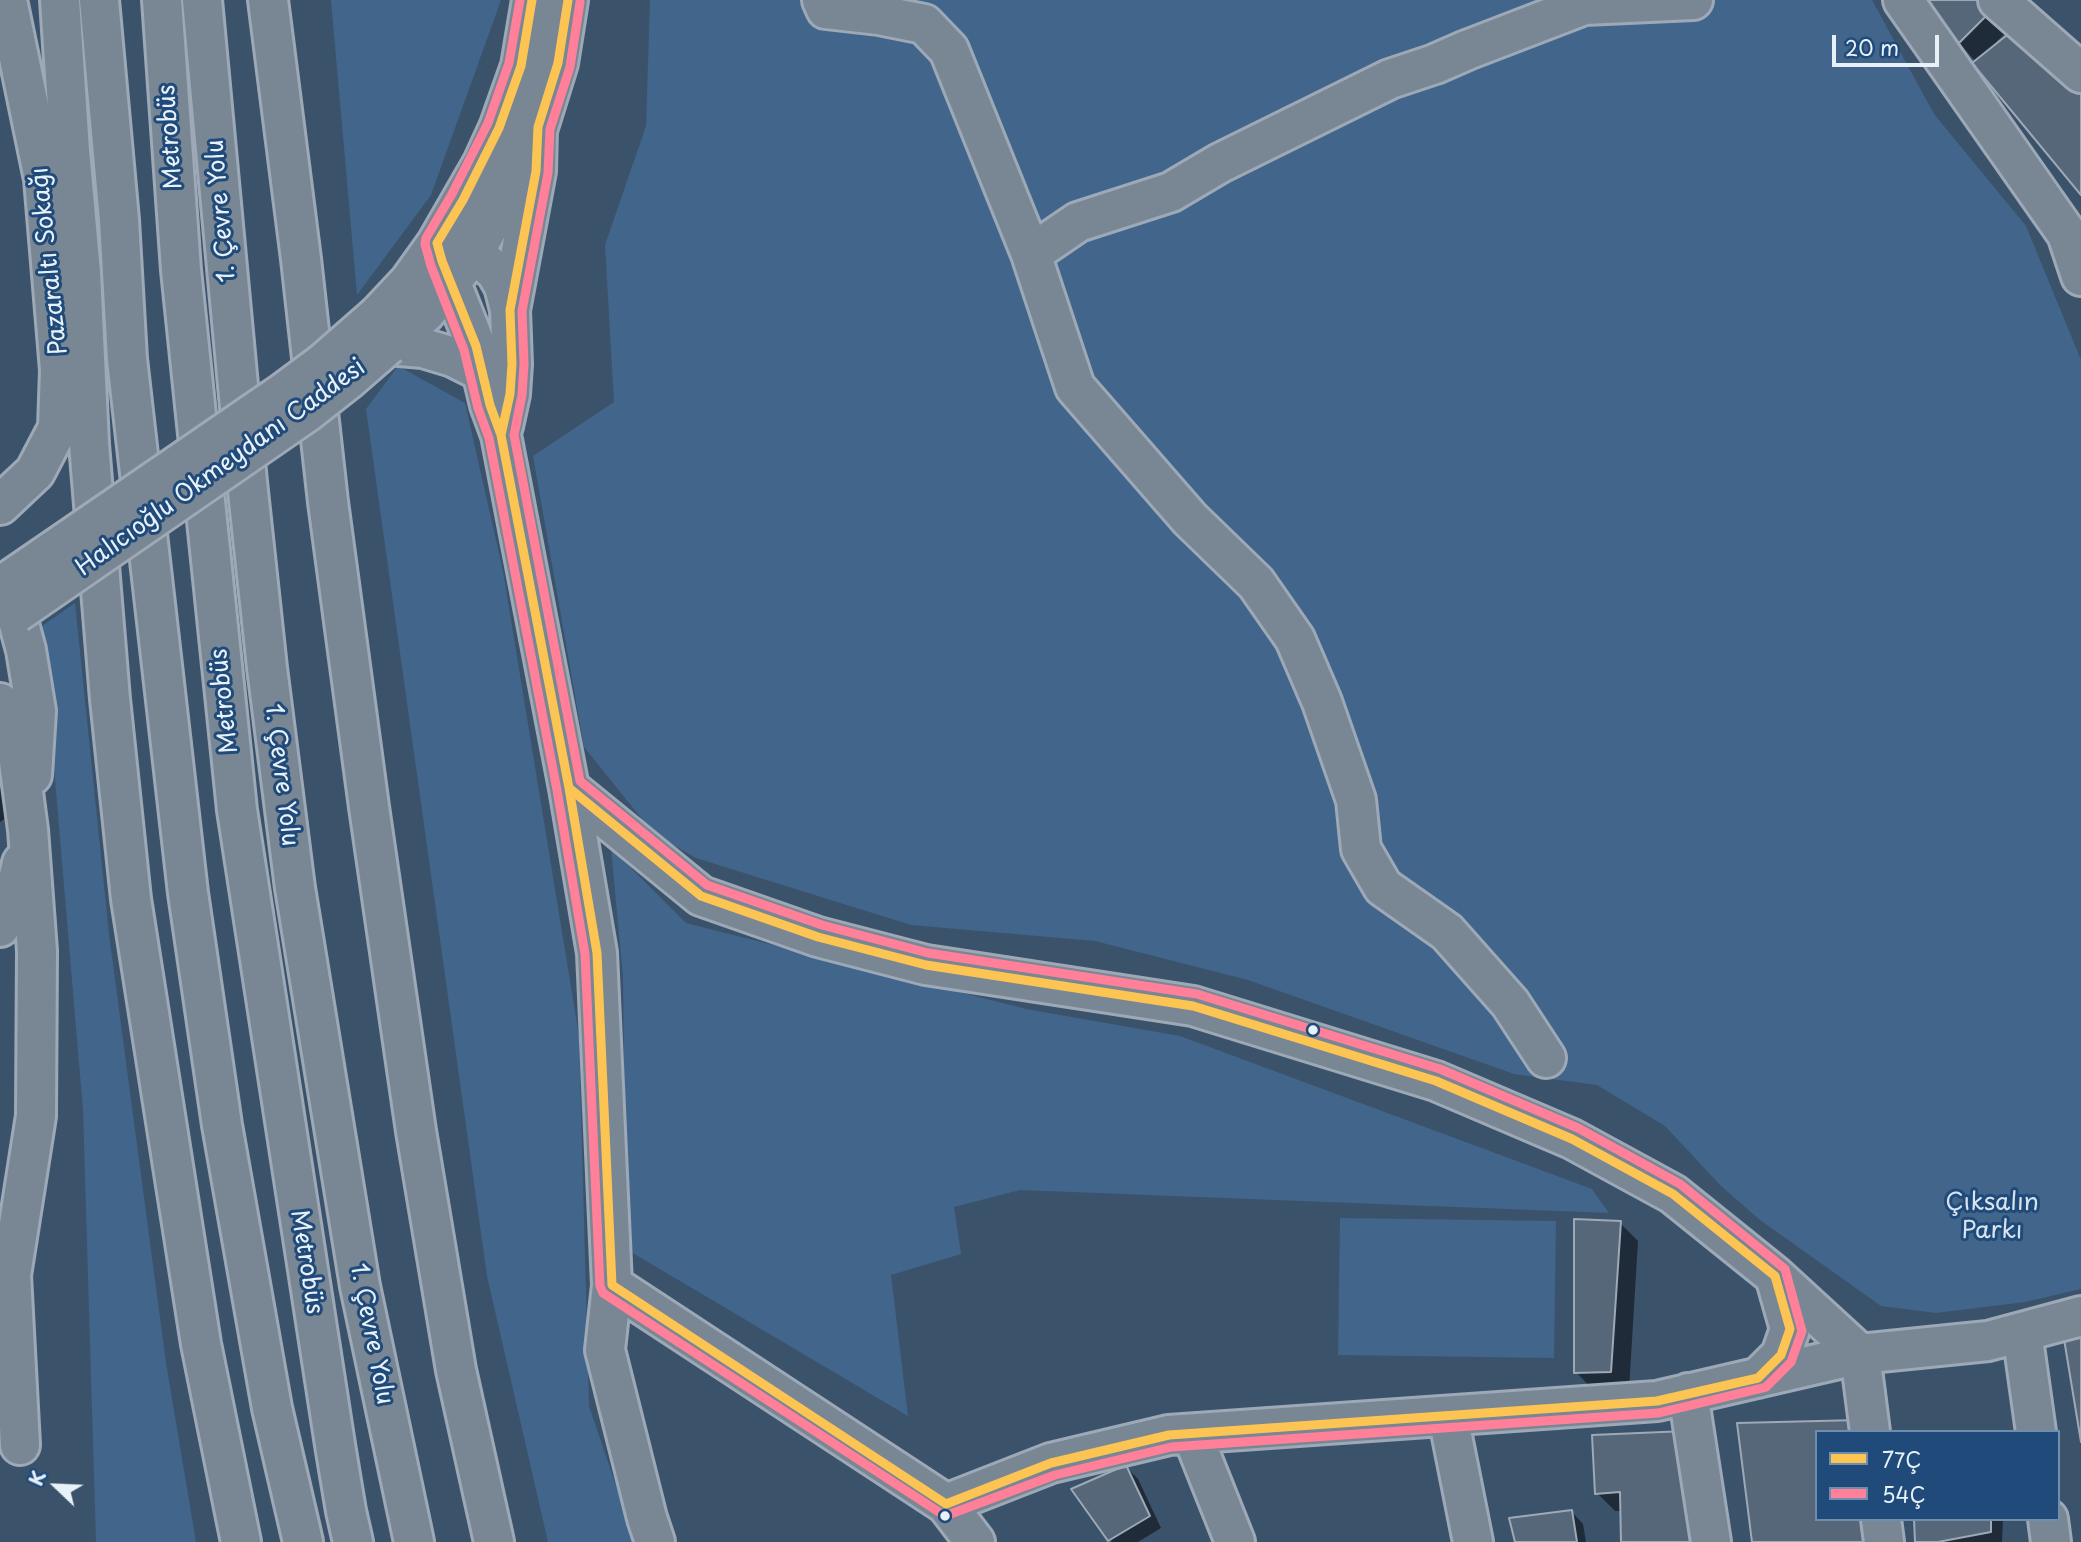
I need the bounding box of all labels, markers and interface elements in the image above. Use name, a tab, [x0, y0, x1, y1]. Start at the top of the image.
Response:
scale bar	[1836, 21, 1943, 65]
text: 20 m	[1845, 31, 1899, 63]
street label: Metrobüs	[153, 83, 189, 191]
street label: 1. Çevre Yolu	[201, 138, 243, 284]
street label: Pazaraltı Sokağı	[26, 166, 74, 356]
street label: Halıcıoğlu Okmeydanı Caddesi	[71, 353, 371, 583]
street label: Metrobüs	[205, 647, 245, 755]
street label: 1. Çevre Yolu	[258, 702, 304, 848]
unlabelled marker	[1306, 1023, 1320, 1037]
park label: Çıksalın Parkı	[1945, 1189, 2039, 1245]
street label: Metrobüs	[284, 1208, 328, 1316]
street label: 1. Çevre Yolu	[343, 1261, 399, 1407]
legend	[1815, 1430, 2060, 1521]
text: 77Ç	[1882, 1443, 1921, 1475]
north arrow	[21, 1451, 91, 1521]
text: K	[21, 1466, 52, 1490]
text: 54Ç	[1882, 1478, 1926, 1510]
unlabelled marker	[938, 1509, 952, 1523]

